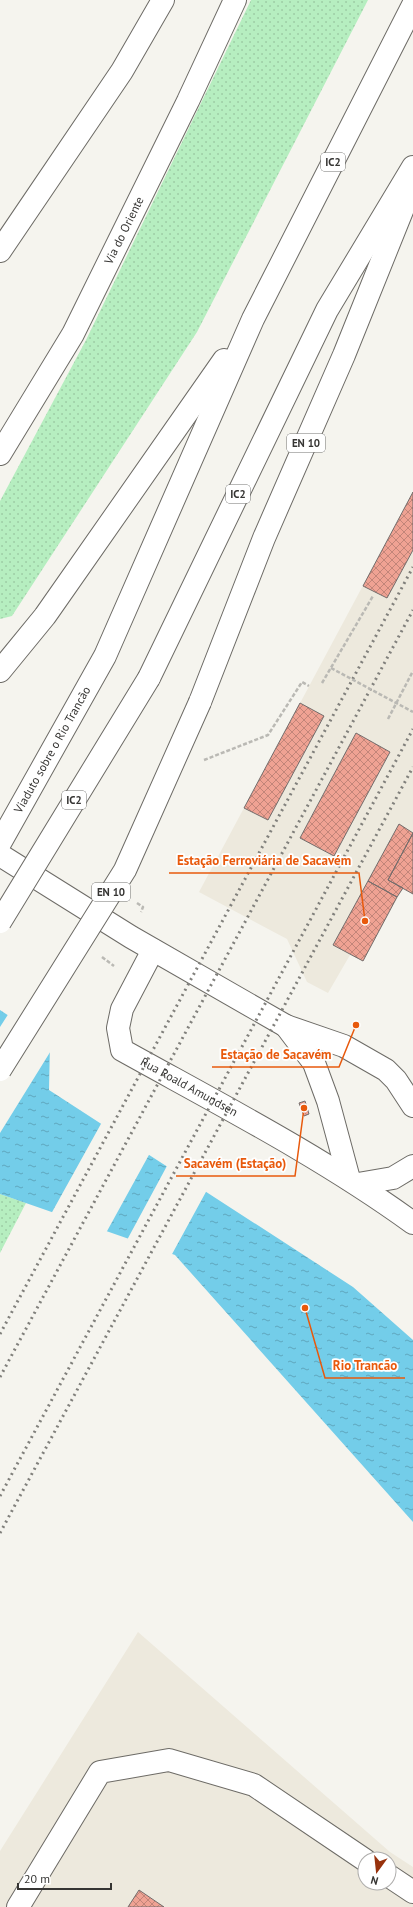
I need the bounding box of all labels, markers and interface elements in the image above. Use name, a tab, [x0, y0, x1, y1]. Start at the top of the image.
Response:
road number: IC2	[321, 153, 345, 171]
street label: Via do Oriente	[100, 194, 147, 267]
road number: EN 10	[287, 434, 325, 452]
road number: IC2	[226, 485, 250, 503]
street label: Viaduto sobre o Rio Trancão	[10, 683, 94, 816]
road number: IC2	[62, 791, 86, 809]
callout: Estação Ferroviária de Sacavém	[169, 848, 359, 873]
text: Estação Ferroviária de Sacavém	[177, 852, 351, 869]
road number: EN 10	[92, 883, 130, 901]
callout: Estação de Sacavém	[212, 1042, 339, 1067]
text: Estação de Sacavém	[220, 1046, 332, 1063]
street label: Rua Roald Amundsen	[138, 1054, 240, 1119]
callout: Sacavém (Estação)	[176, 1151, 295, 1176]
text: Sacavém (Estação)	[184, 1155, 286, 1172]
callout: Rio Trancão	[325, 1353, 405, 1378]
text: Rio Trancão	[333, 1357, 397, 1374]
north arrow	[357, 1851, 397, 1891]
scale bar	[18, 1865, 111, 1891]
text: 20 m	[24, 1871, 50, 1886]
text: N	[369, 1873, 380, 1888]

